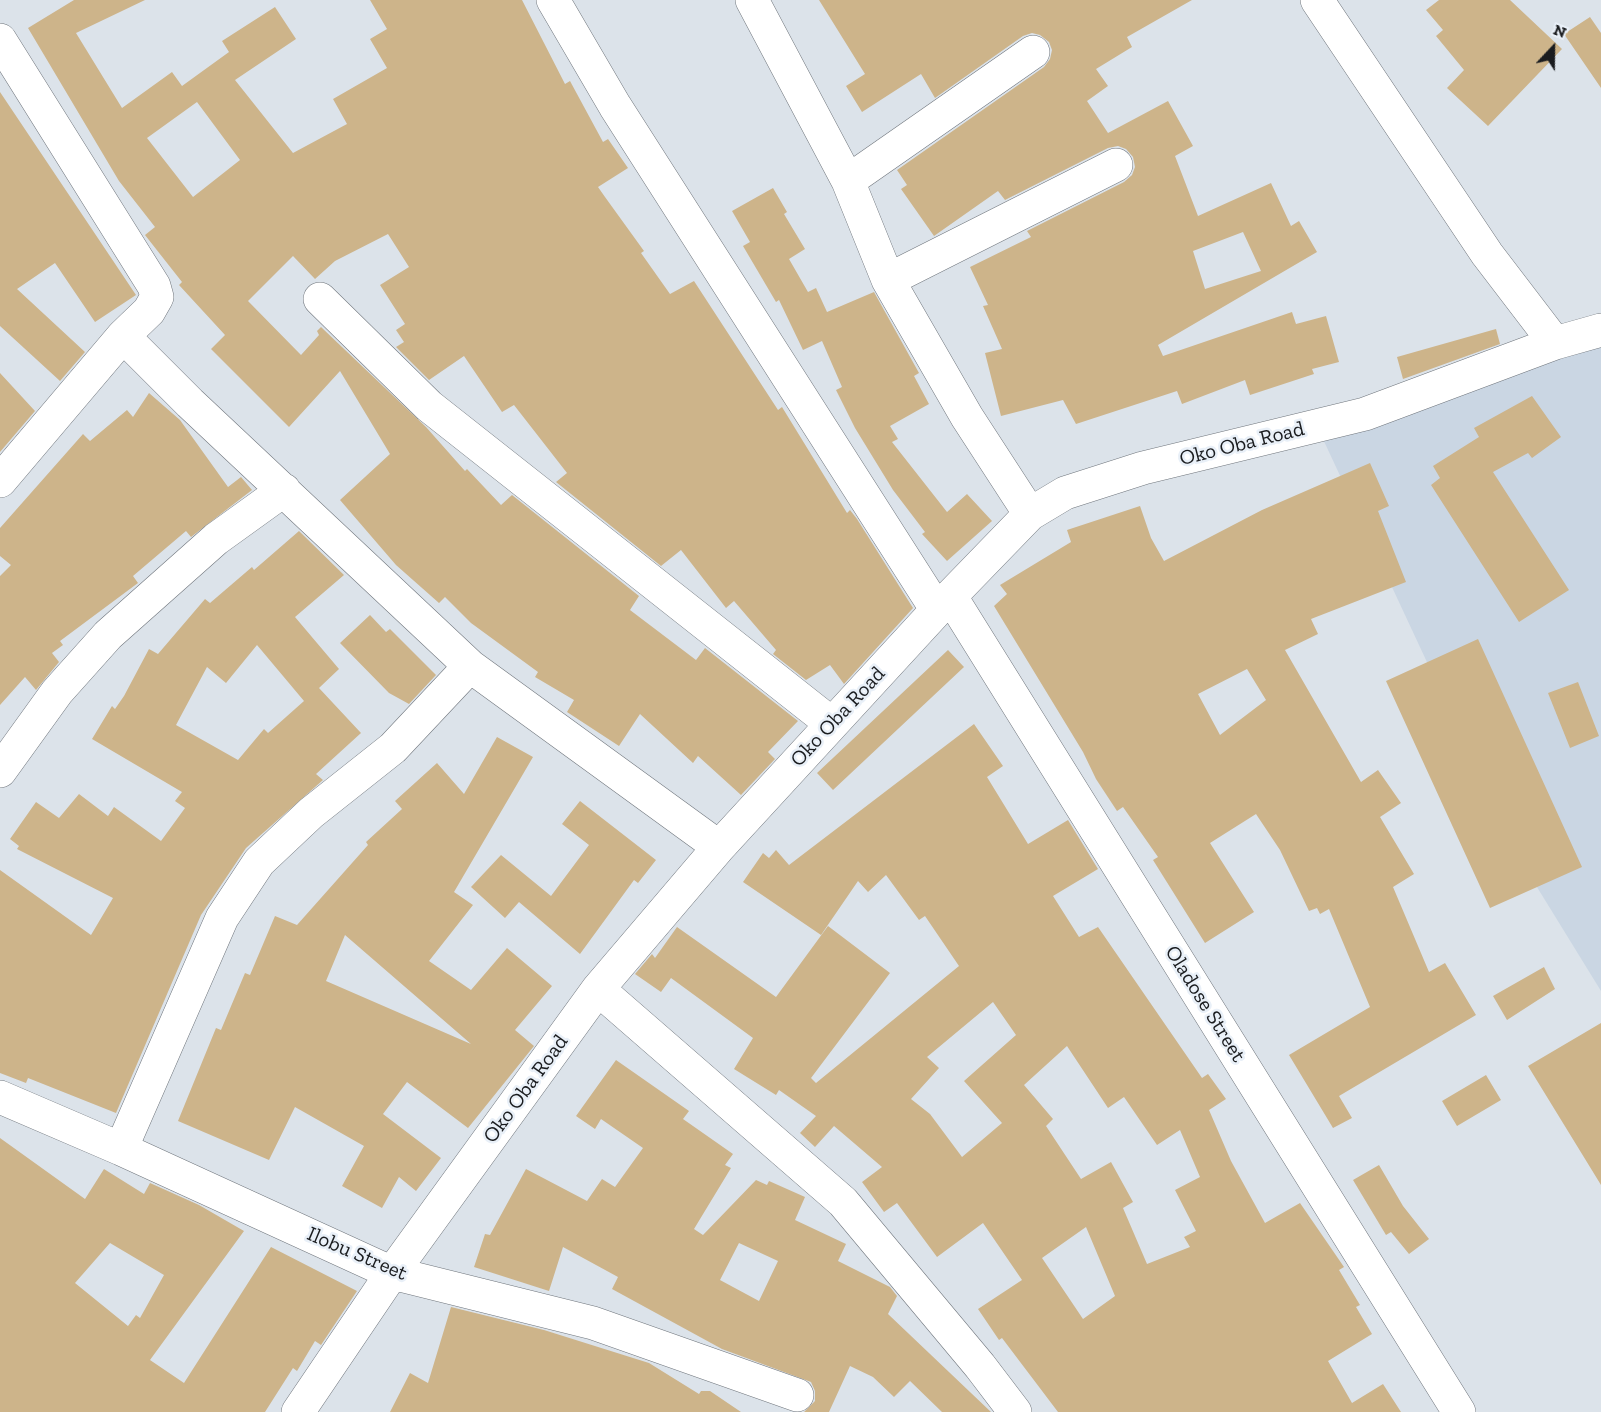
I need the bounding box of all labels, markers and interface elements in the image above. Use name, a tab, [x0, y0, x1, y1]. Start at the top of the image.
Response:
north arrow	[1523, 18, 1583, 78]
text: N	[1551, 20, 1569, 42]
street label: Oko Oba Road	[1177, 416, 1307, 472]
street label: Oko Oba Road	[785, 662, 891, 772]
street label: Oladose Street	[1159, 941, 1251, 1067]
street label: Oko Oba Road	[478, 1030, 574, 1148]
street label: Ilobu Street	[303, 1222, 411, 1286]

